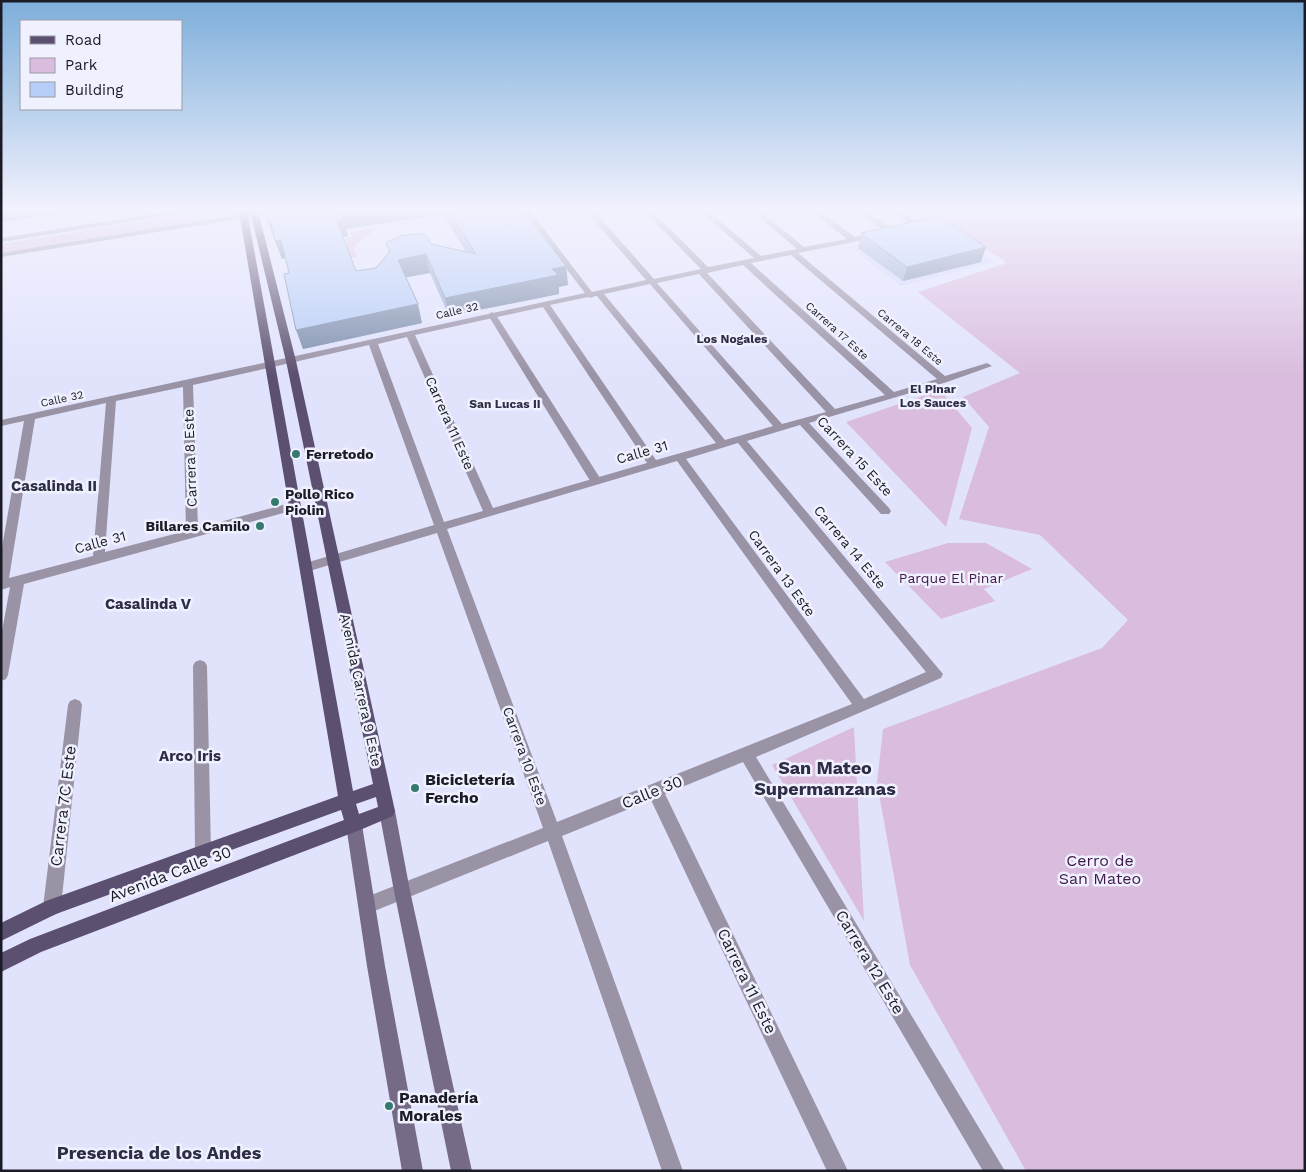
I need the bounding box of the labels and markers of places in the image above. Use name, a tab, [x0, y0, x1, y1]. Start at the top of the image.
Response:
place label: Ferretodo	[306, 446, 374, 462]
marker: Ferretodo	[290, 448, 302, 460]
place label: Pollo Rico Piolin	[285, 486, 354, 518]
marker: Pollo Rico Piolin	[269, 496, 281, 508]
place label: Billares Camilo	[146, 518, 250, 534]
marker: Billares Camilo	[254, 520, 266, 532]
place label: Bicicletería Fercho	[425, 770, 516, 807]
marker: Bicicletería Fercho	[409, 782, 421, 794]
place label: Panadería Morales	[399, 1088, 479, 1125]
marker: Panadería Morales	[383, 1100, 395, 1112]

